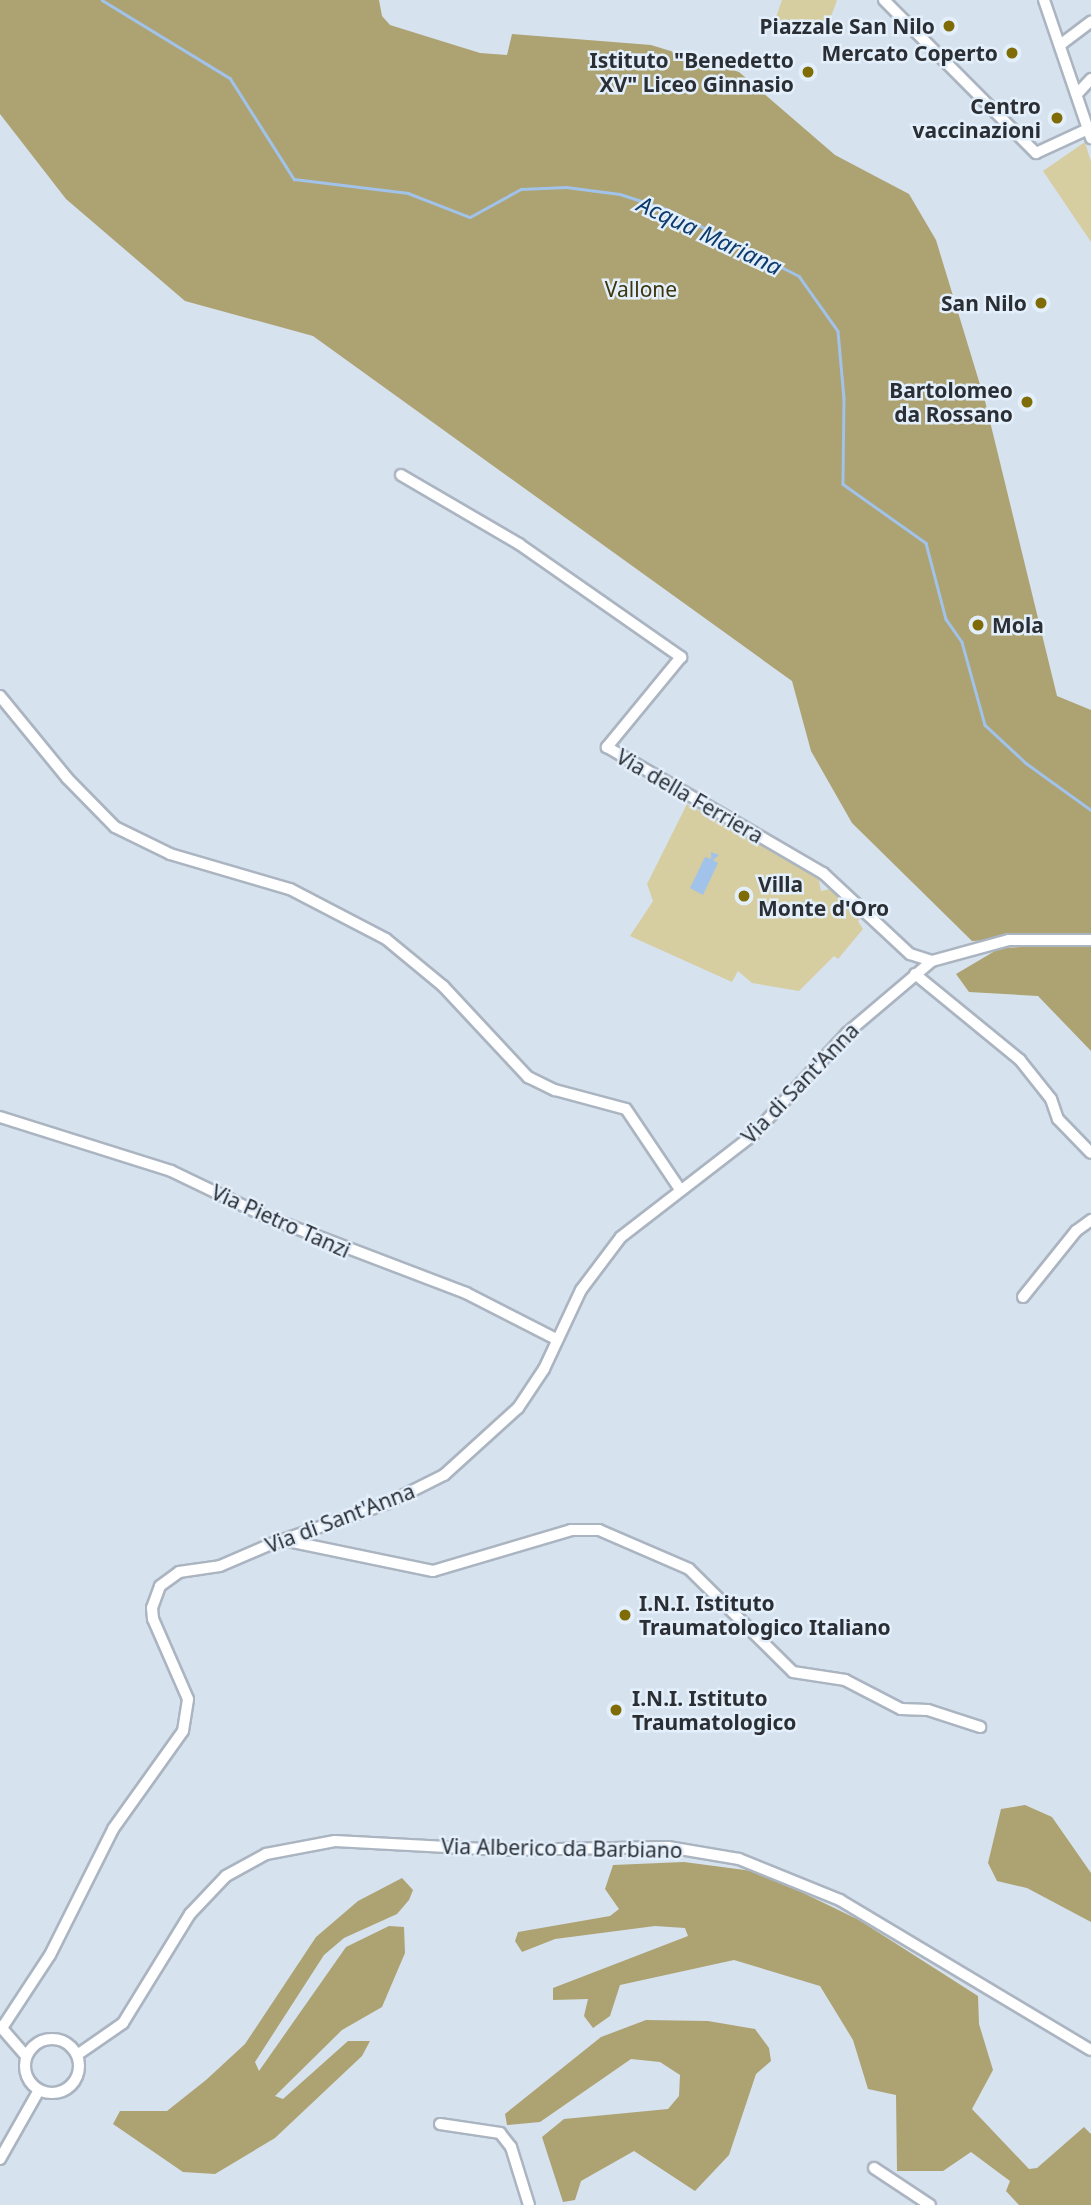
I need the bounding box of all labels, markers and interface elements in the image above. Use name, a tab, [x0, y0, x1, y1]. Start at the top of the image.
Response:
place label: Piazzale San Nilo	[760, 13, 935, 39]
marker: Piazzale San Nilo	[941, 18, 957, 34]
place label: Mercato Coperto	[822, 40, 998, 66]
marker: Mercato Coperto	[1004, 45, 1020, 61]
place label: Istituto "Benedetto XV" Liceo Ginnasio	[590, 47, 794, 97]
marker: Istituto "Benedetto XV" Liceo Ginnasio	[800, 64, 816, 80]
place label: Centro vaccinazioni	[913, 93, 1041, 143]
marker: Centro vaccinazioni	[1047, 108, 1067, 128]
water label: Acqua Mariana	[633, 190, 787, 280]
park label: Vallone	[605, 276, 677, 302]
place label: San Nilo	[941, 290, 1027, 316]
marker: San Nilo	[1033, 295, 1049, 311]
place label: Bartolomeo da Rossano	[889, 377, 1013, 427]
marker: Bartolomeo da Rossano	[1019, 394, 1035, 410]
place label: Mola	[992, 612, 1044, 638]
marker: Mola	[970, 617, 986, 633]
street label: Via della Ferriera	[612, 744, 768, 848]
place label: Villa Monte d'Oro	[758, 871, 889, 921]
marker: Villa Monte d'Oro	[736, 888, 752, 904]
street label: Via di Sant'Anna	[736, 1018, 864, 1148]
street label: Via Pietro Tanzi	[208, 1179, 354, 1263]
street label: Via di Sant'Anna	[262, 1478, 418, 1558]
place label: I.N.I. Istituto Traumatologico Italiano	[639, 1590, 891, 1640]
marker: I.N.I. Istituto Traumatologico Italiano	[617, 1607, 633, 1623]
place label: I.N.I. Istituto Traumatologico	[632, 1685, 796, 1735]
marker: I.N.I. Istituto Traumatologico	[606, 1700, 626, 1720]
street label: Via Alberico da Barbiano	[441, 1833, 683, 1863]

